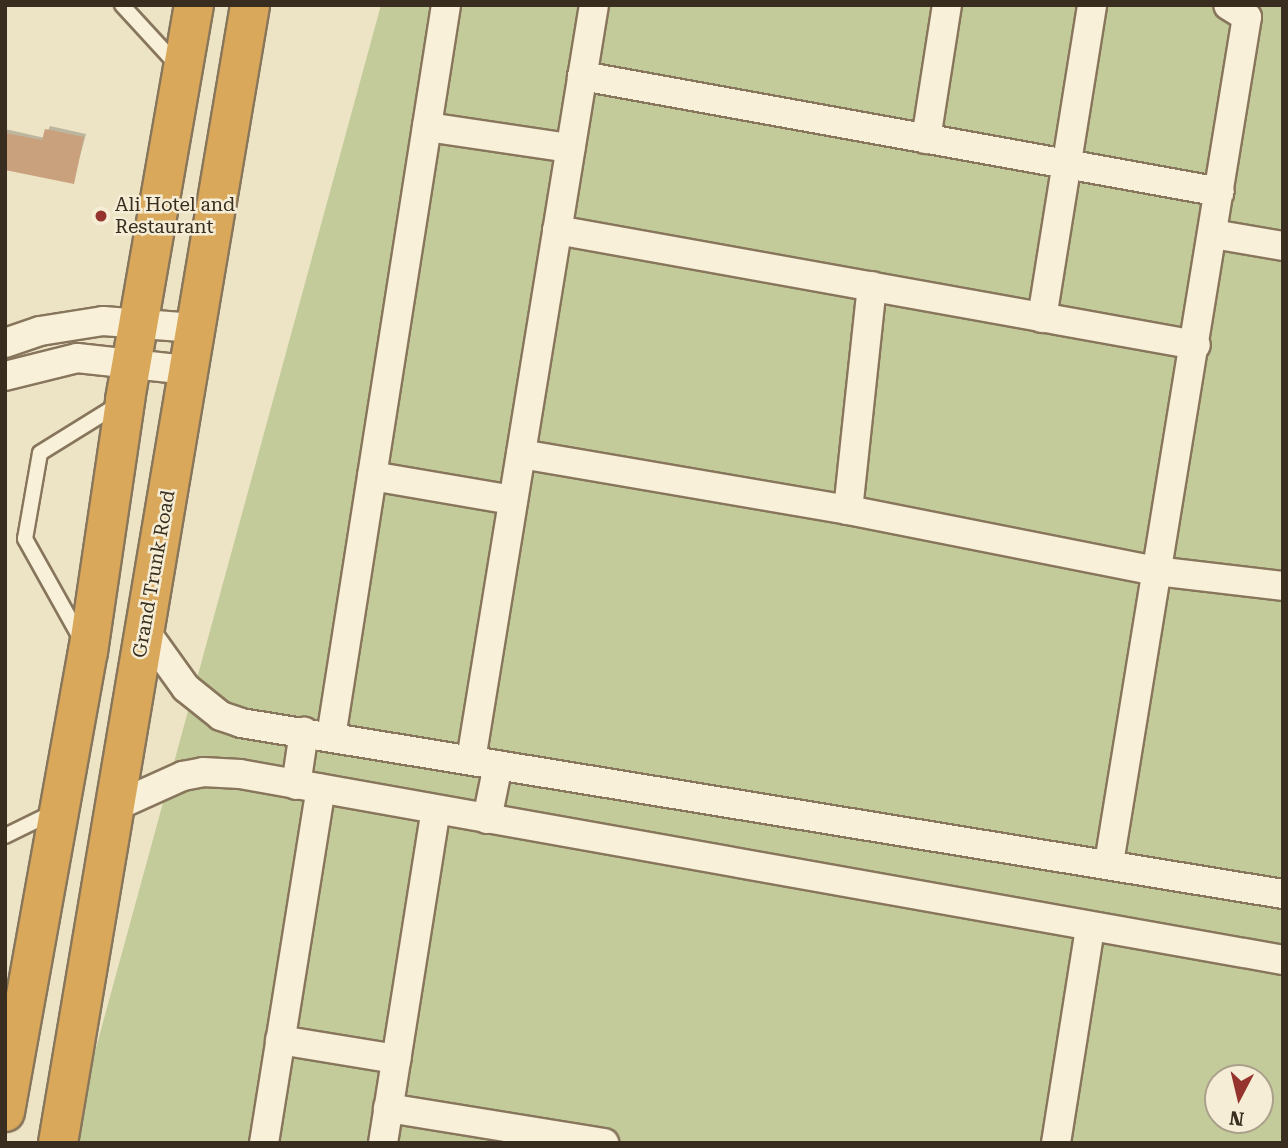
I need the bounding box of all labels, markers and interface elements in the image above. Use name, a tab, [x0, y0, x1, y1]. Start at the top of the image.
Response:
place label: Ali Hotel and Restaurant	[115, 194, 235, 238]
marker: Ali Hotel and Restaurant	[93, 208, 109, 224]
street label: Grand Trunk Road	[128, 488, 180, 660]
north arrow	[1204, 1064, 1274, 1134]
text: N	[1228, 1106, 1245, 1131]

